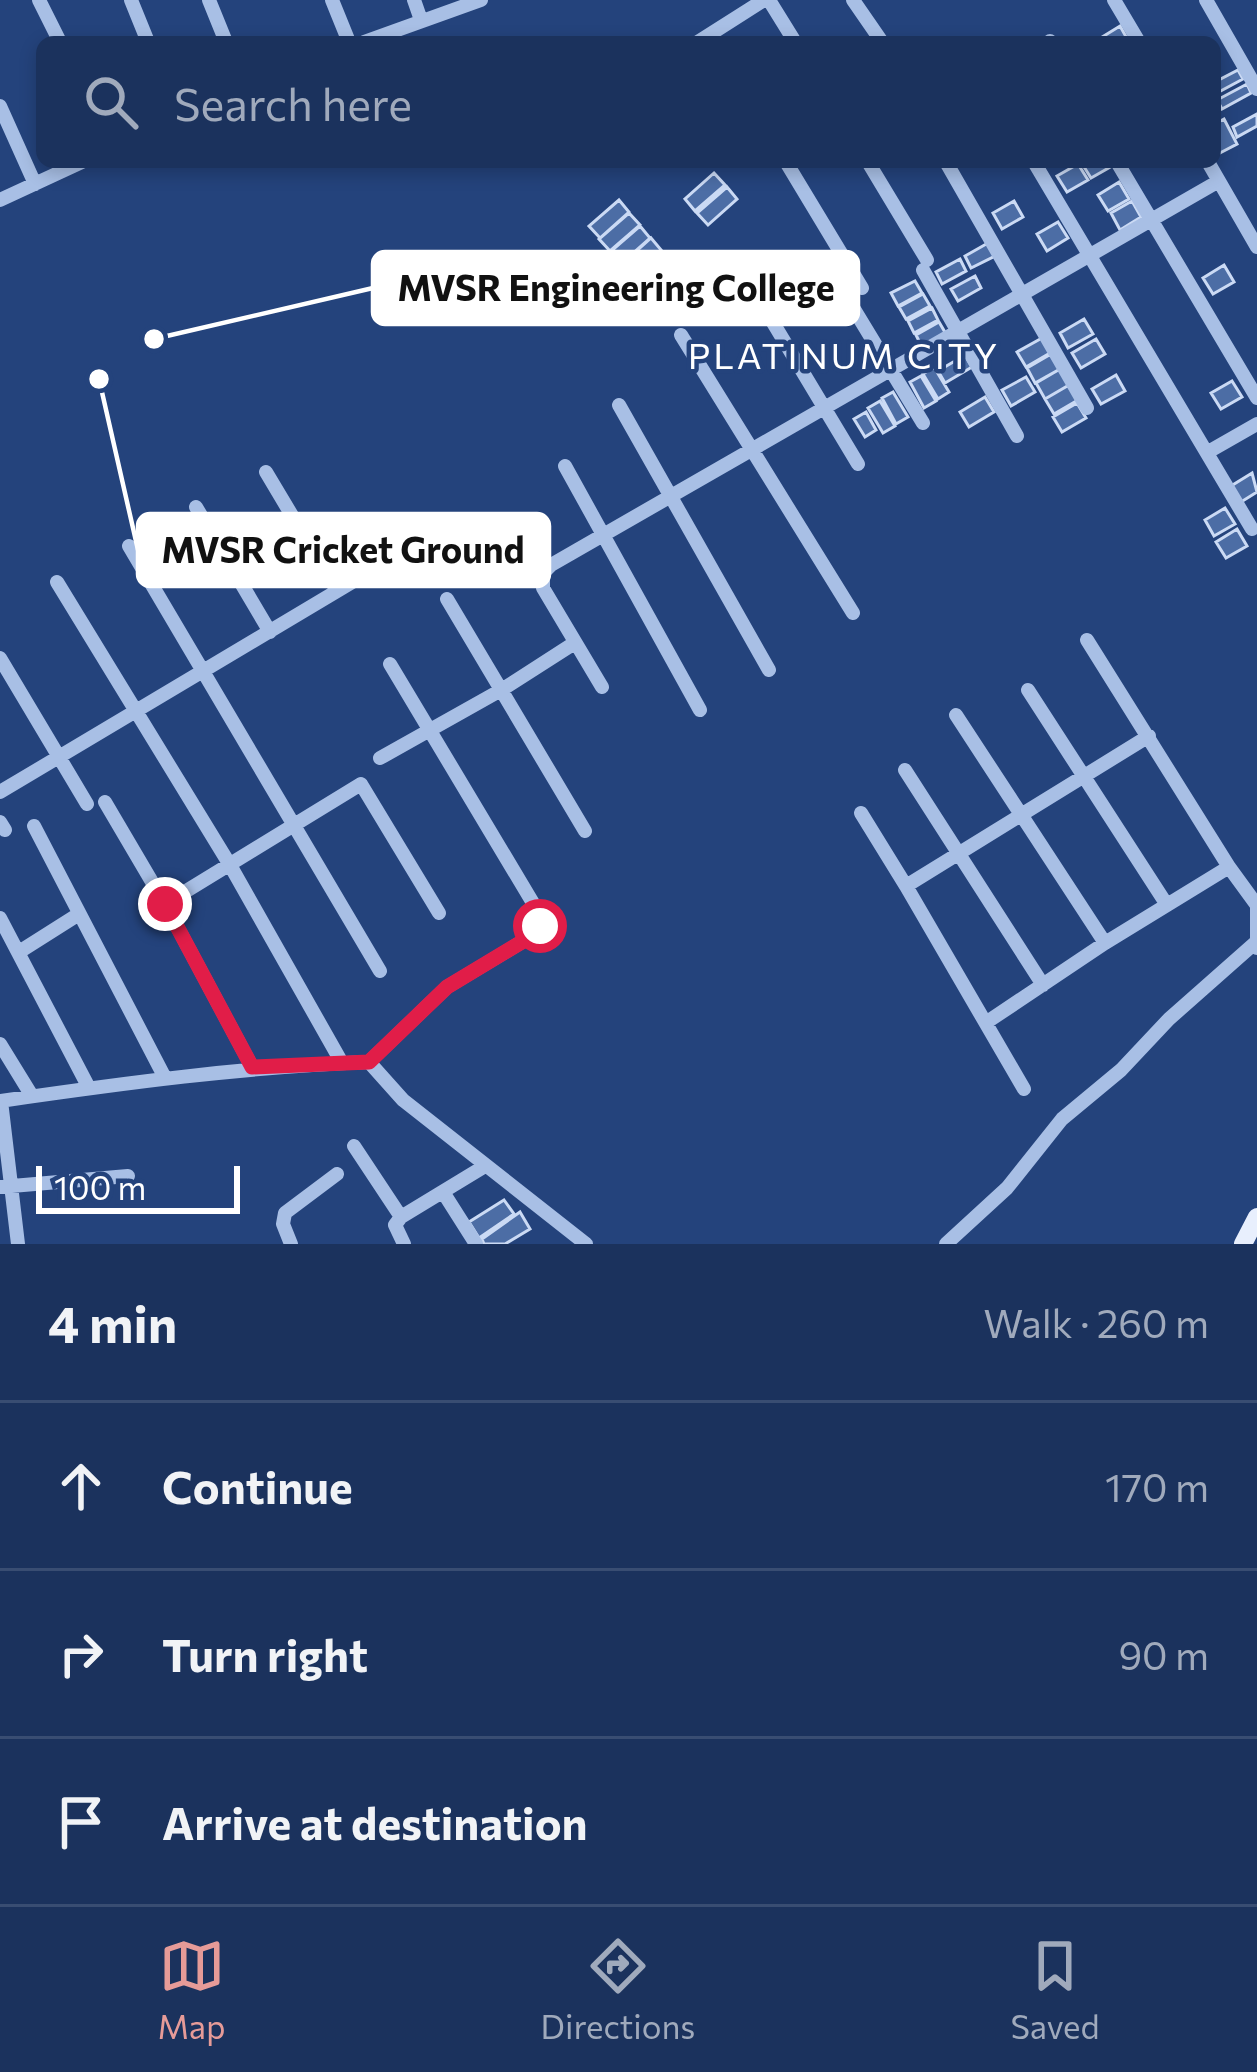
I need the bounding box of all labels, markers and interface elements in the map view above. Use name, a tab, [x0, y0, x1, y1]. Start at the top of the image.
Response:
search box	[36, 36, 1221, 168]
icon: search	[78, 69, 144, 135]
text: Search here	[174, 75, 412, 130]
callout: MVSR Engineering College	[373, 252, 858, 324]
text: MVSR Engineering College	[397, 264, 835, 308]
district label: PLATINUM CITY	[688, 332, 1000, 376]
callout: MVSR Cricket Ground	[138, 514, 549, 586]
text: MVSR Cricket Ground	[161, 526, 525, 570]
route end	[138, 877, 192, 931]
route start	[513, 899, 567, 953]
scale bar	[36, 1160, 240, 1213]
text: 100 m	[54, 1166, 146, 1207]
text: 4 min	[48, 1291, 177, 1354]
text: Walk · 260 m	[984, 1298, 1209, 1346]
icon: ahead	[48, 1453, 114, 1519]
text: Continue	[162, 1458, 353, 1513]
text: 170 m	[1105, 1462, 1209, 1510]
icon: right	[48, 1621, 114, 1687]
text: Turn right	[162, 1626, 368, 1681]
text: 90 m	[1118, 1630, 1209, 1678]
icon: arrive	[48, 1789, 114, 1855]
text: Arrive at destination	[162, 1794, 588, 1849]
tab: Map	[158, 1933, 226, 2046]
tab: Directions	[541, 1933, 695, 2046]
tab: Saved	[1010, 1933, 1099, 2046]

